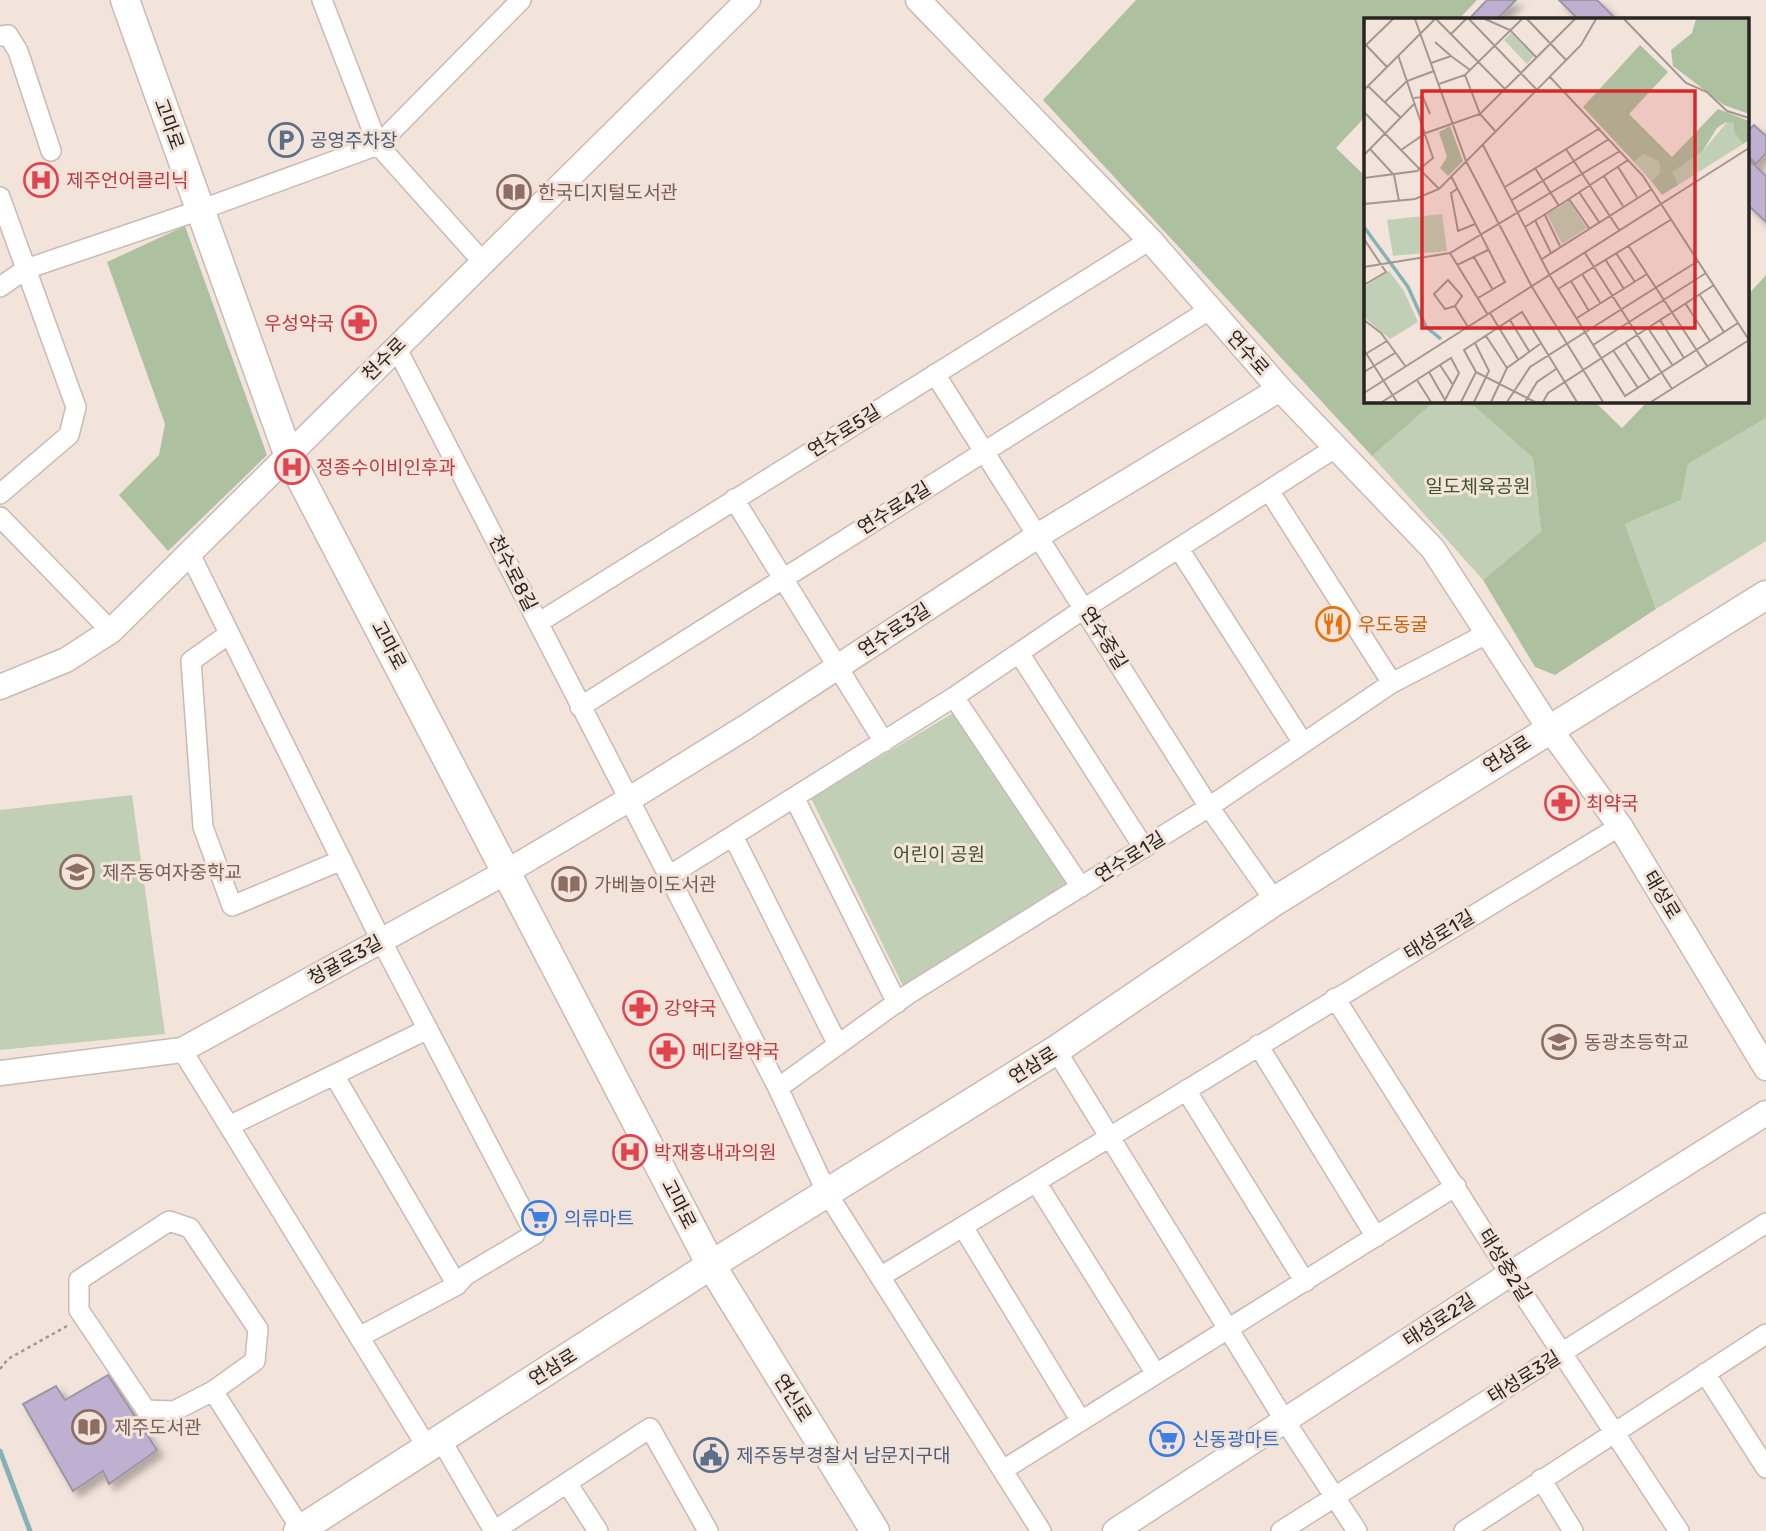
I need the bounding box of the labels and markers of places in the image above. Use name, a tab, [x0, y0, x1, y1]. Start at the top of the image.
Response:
parking icon: 공영주차장	[267, 121, 305, 159]
place label: 공영주차장	[310, 129, 397, 152]
hospital icon: 제주언어클리닉	[22, 161, 60, 199]
place label: 제주언어클리닉	[66, 169, 188, 192]
library icon: 한국디지털도서관	[495, 173, 533, 211]
place label: 한국디지털도서관	[538, 181, 678, 204]
pharmacy icon: 우성약국	[340, 304, 378, 342]
place label: 우성약국	[264, 312, 334, 335]
hospital icon: 정종수이비인후과	[273, 448, 311, 486]
place label: 정종수이비인후과	[316, 456, 456, 479]
restaurant icon: 우도동굴	[1314, 605, 1352, 643]
place label: 우도동굴	[1358, 613, 1428, 636]
pharmacy icon: 최약국	[1543, 784, 1581, 822]
place label: 최약국	[1586, 792, 1638, 815]
school or university icon: 제주동여자중학교	[58, 853, 96, 891]
place label: 제주동여자중학교	[102, 861, 242, 884]
library icon: 가베놀이도서관	[550, 865, 588, 903]
place label: 가베놀이도서관	[594, 873, 716, 896]
pharmacy icon: 강약국	[621, 989, 659, 1027]
place label: 강약국	[664, 997, 716, 1020]
school or university icon: 동광초등학교	[1540, 1023, 1578, 1061]
place label: 동광초등학교	[1584, 1031, 1689, 1054]
pharmacy icon: 메디칼약국	[648, 1032, 686, 1070]
place label: 메디칼약국	[692, 1040, 779, 1063]
hospital icon: 박재홍내과의원	[611, 1133, 649, 1171]
place label: 박재홍내과의원	[654, 1141, 776, 1164]
supermarket icon: 의류마트	[520, 1199, 558, 1237]
place label: 의류마트	[564, 1207, 634, 1230]
library icon: 제주도서관	[70, 1408, 108, 1446]
place label: 제주도서관	[114, 1416, 201, 1439]
supermarket icon: 신동광마트	[1148, 1420, 1186, 1458]
place label: 신동광마트	[1192, 1428, 1279, 1451]
public building icon: 제주동부경찰서 남문지구대	[692, 1436, 730, 1474]
place label: 제주동부경찰서 남문지구대	[736, 1444, 950, 1467]

